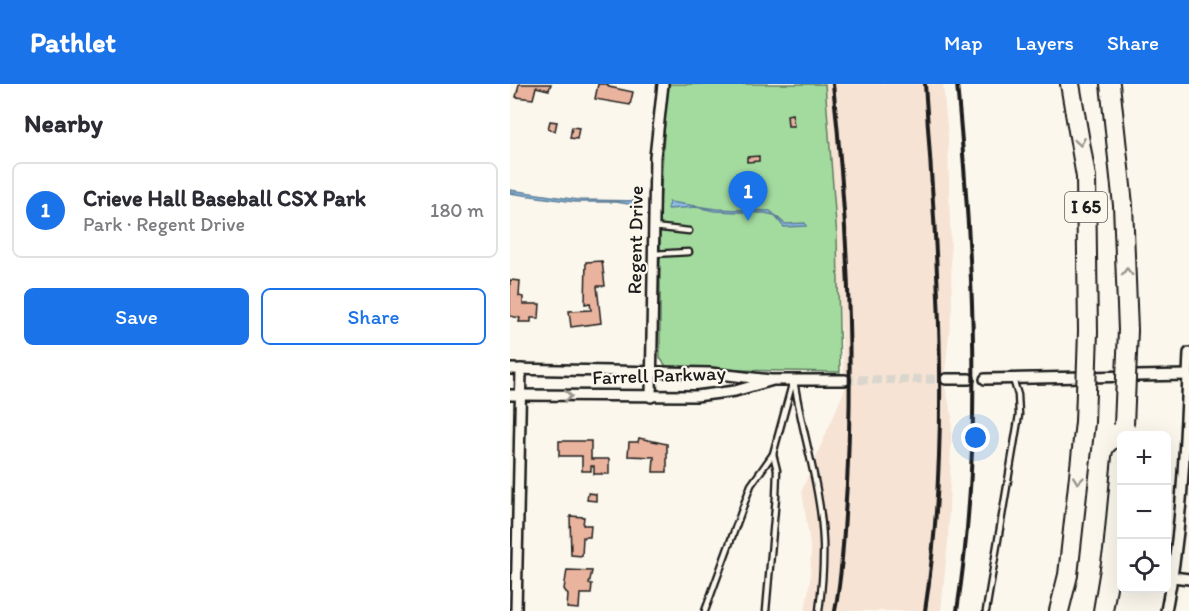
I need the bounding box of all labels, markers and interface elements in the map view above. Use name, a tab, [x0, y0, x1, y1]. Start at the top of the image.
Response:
text: Pathlet	[30, 25, 116, 59]
text: Map	[944, 30, 983, 55]
text: Layers	[1016, 30, 1074, 55]
text: Share	[1107, 30, 1159, 55]
text: Nearby	[24, 107, 103, 139]
one-way arrow	[1073, 136, 1086, 146]
pin: 1	[728, 172, 768, 221]
text: Crieve Hall Baseball CSX Park	[83, 185, 366, 212]
street label: Regent Drive	[622, 185, 648, 295]
road number: I 65	[1065, 192, 1107, 222]
text: 1	[41, 198, 50, 222]
text: 180 m	[430, 198, 484, 222]
text: Park · Regent Drive	[83, 212, 245, 236]
one-way arrow	[1120, 267, 1133, 276]
button: Save	[24, 288, 249, 345]
button: Share	[261, 288, 486, 345]
street label: Farrell Parkway	[592, 361, 727, 389]
one-way arrow	[564, 390, 573, 402]
your location	[961, 423, 990, 452]
map controls	[1117, 431, 1171, 593]
button: +	[1117, 431, 1171, 485]
one-way arrow	[1073, 475, 1085, 484]
button: −	[1117, 485, 1171, 539]
button: locate	[1117, 539, 1171, 593]

